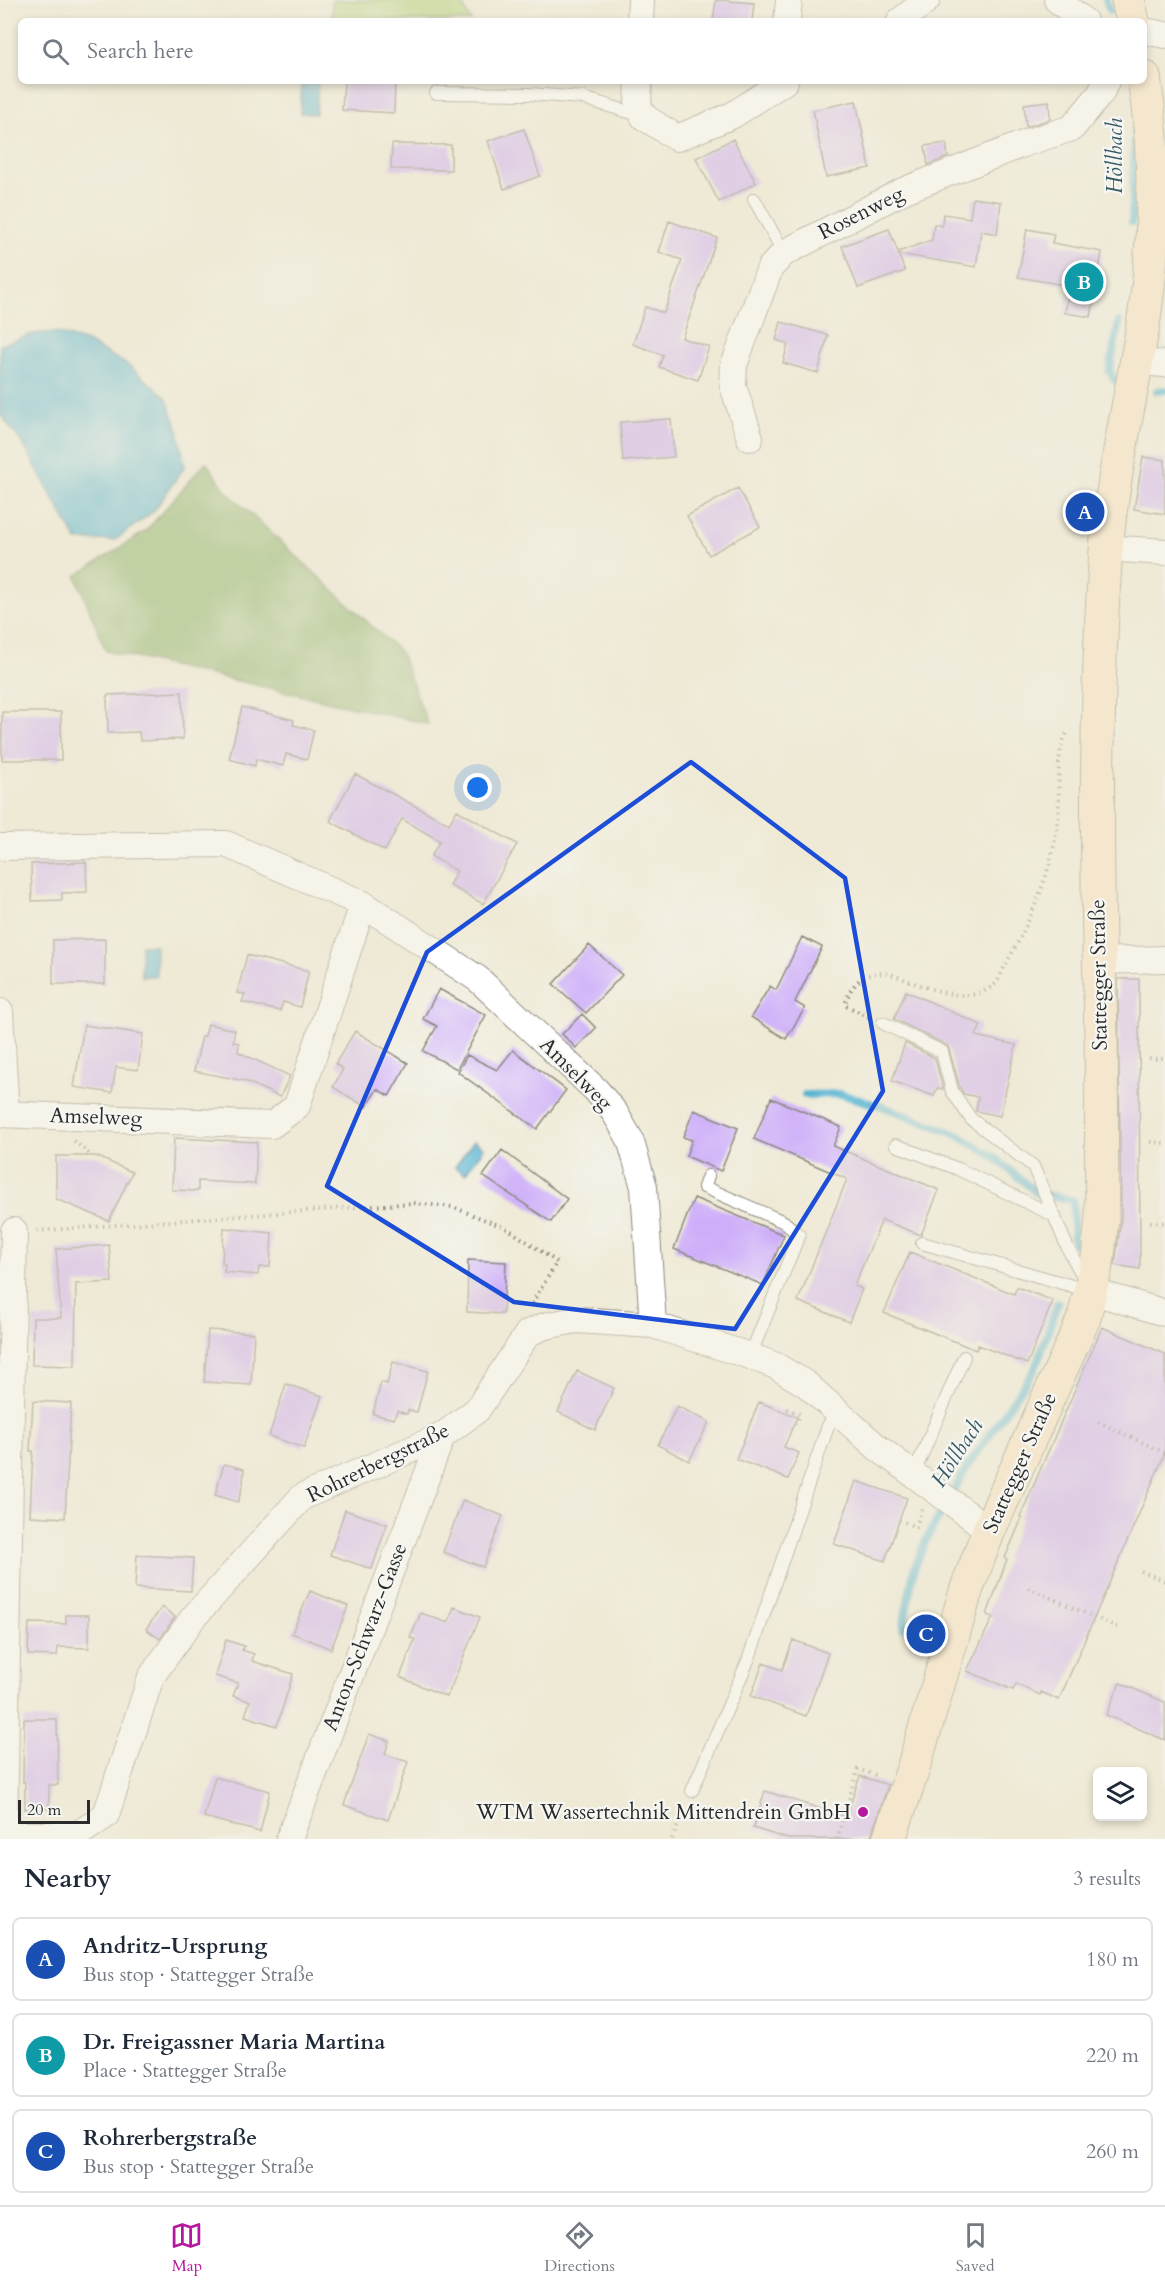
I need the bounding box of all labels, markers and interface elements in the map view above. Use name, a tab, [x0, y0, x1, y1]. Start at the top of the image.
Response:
search box	[18, 18, 1147, 84]
icon: search	[39, 35, 72, 68]
text: Search here	[87, 36, 194, 66]
water label: Höllbach	[1100, 117, 1130, 194]
street label: Rosenweg	[813, 179, 909, 247]
pin: B	[1064, 260, 1104, 304]
pin: A	[1066, 490, 1104, 534]
your location	[463, 773, 492, 802]
street label: Stattegger Straße	[1083, 899, 1115, 1051]
street label: Amselweg	[533, 1031, 619, 1117]
street label: Amselweg	[49, 1101, 143, 1133]
street label: Stattegger Straße	[976, 1388, 1064, 1538]
water label: Höllbach	[924, 1413, 991, 1493]
street label: Rohrerbergstraße	[302, 1416, 454, 1510]
street label: Anton-Schwarz-Gasse	[316, 1539, 414, 1735]
pin: C	[906, 1612, 946, 1656]
map controls	[1093, 1767, 1147, 1821]
button: layers	[1093, 1767, 1147, 1821]
scale bar	[18, 1797, 90, 1824]
place label: WTM Wassertechnik Mittendrein GmbH	[475, 1798, 851, 1827]
text: 20 m	[27, 1799, 61, 1821]
marker: WTM Wassertechnik Mittendrein GmbH	[856, 1805, 870, 1819]
text: Nearby	[24, 1861, 112, 1896]
text: 3 results	[1073, 1865, 1141, 1892]
text: Andritz-Ursprung	[83, 1931, 268, 1961]
text: A	[38, 1946, 53, 1973]
text: 180 m	[1086, 1946, 1139, 1973]
text: Bus stop · Stattegger Straße	[83, 1961, 314, 1988]
text: Dr. Freigassner Maria Martina	[83, 2027, 385, 2057]
text: B	[38, 2042, 53, 2069]
text: 220 m	[1086, 2042, 1139, 2069]
text: Place · Stattegger Straße	[83, 2057, 287, 2084]
text: Rohrerbergstraße	[83, 2123, 257, 2153]
text: C	[38, 2138, 53, 2165]
text: 260 m	[1086, 2138, 1139, 2165]
text: Bus stop · Stattegger Straße	[83, 2153, 314, 2180]
tab: Map	[170, 2219, 203, 2277]
tab: Directions	[544, 2219, 615, 2277]
tab: Saved	[956, 2219, 995, 2277]

